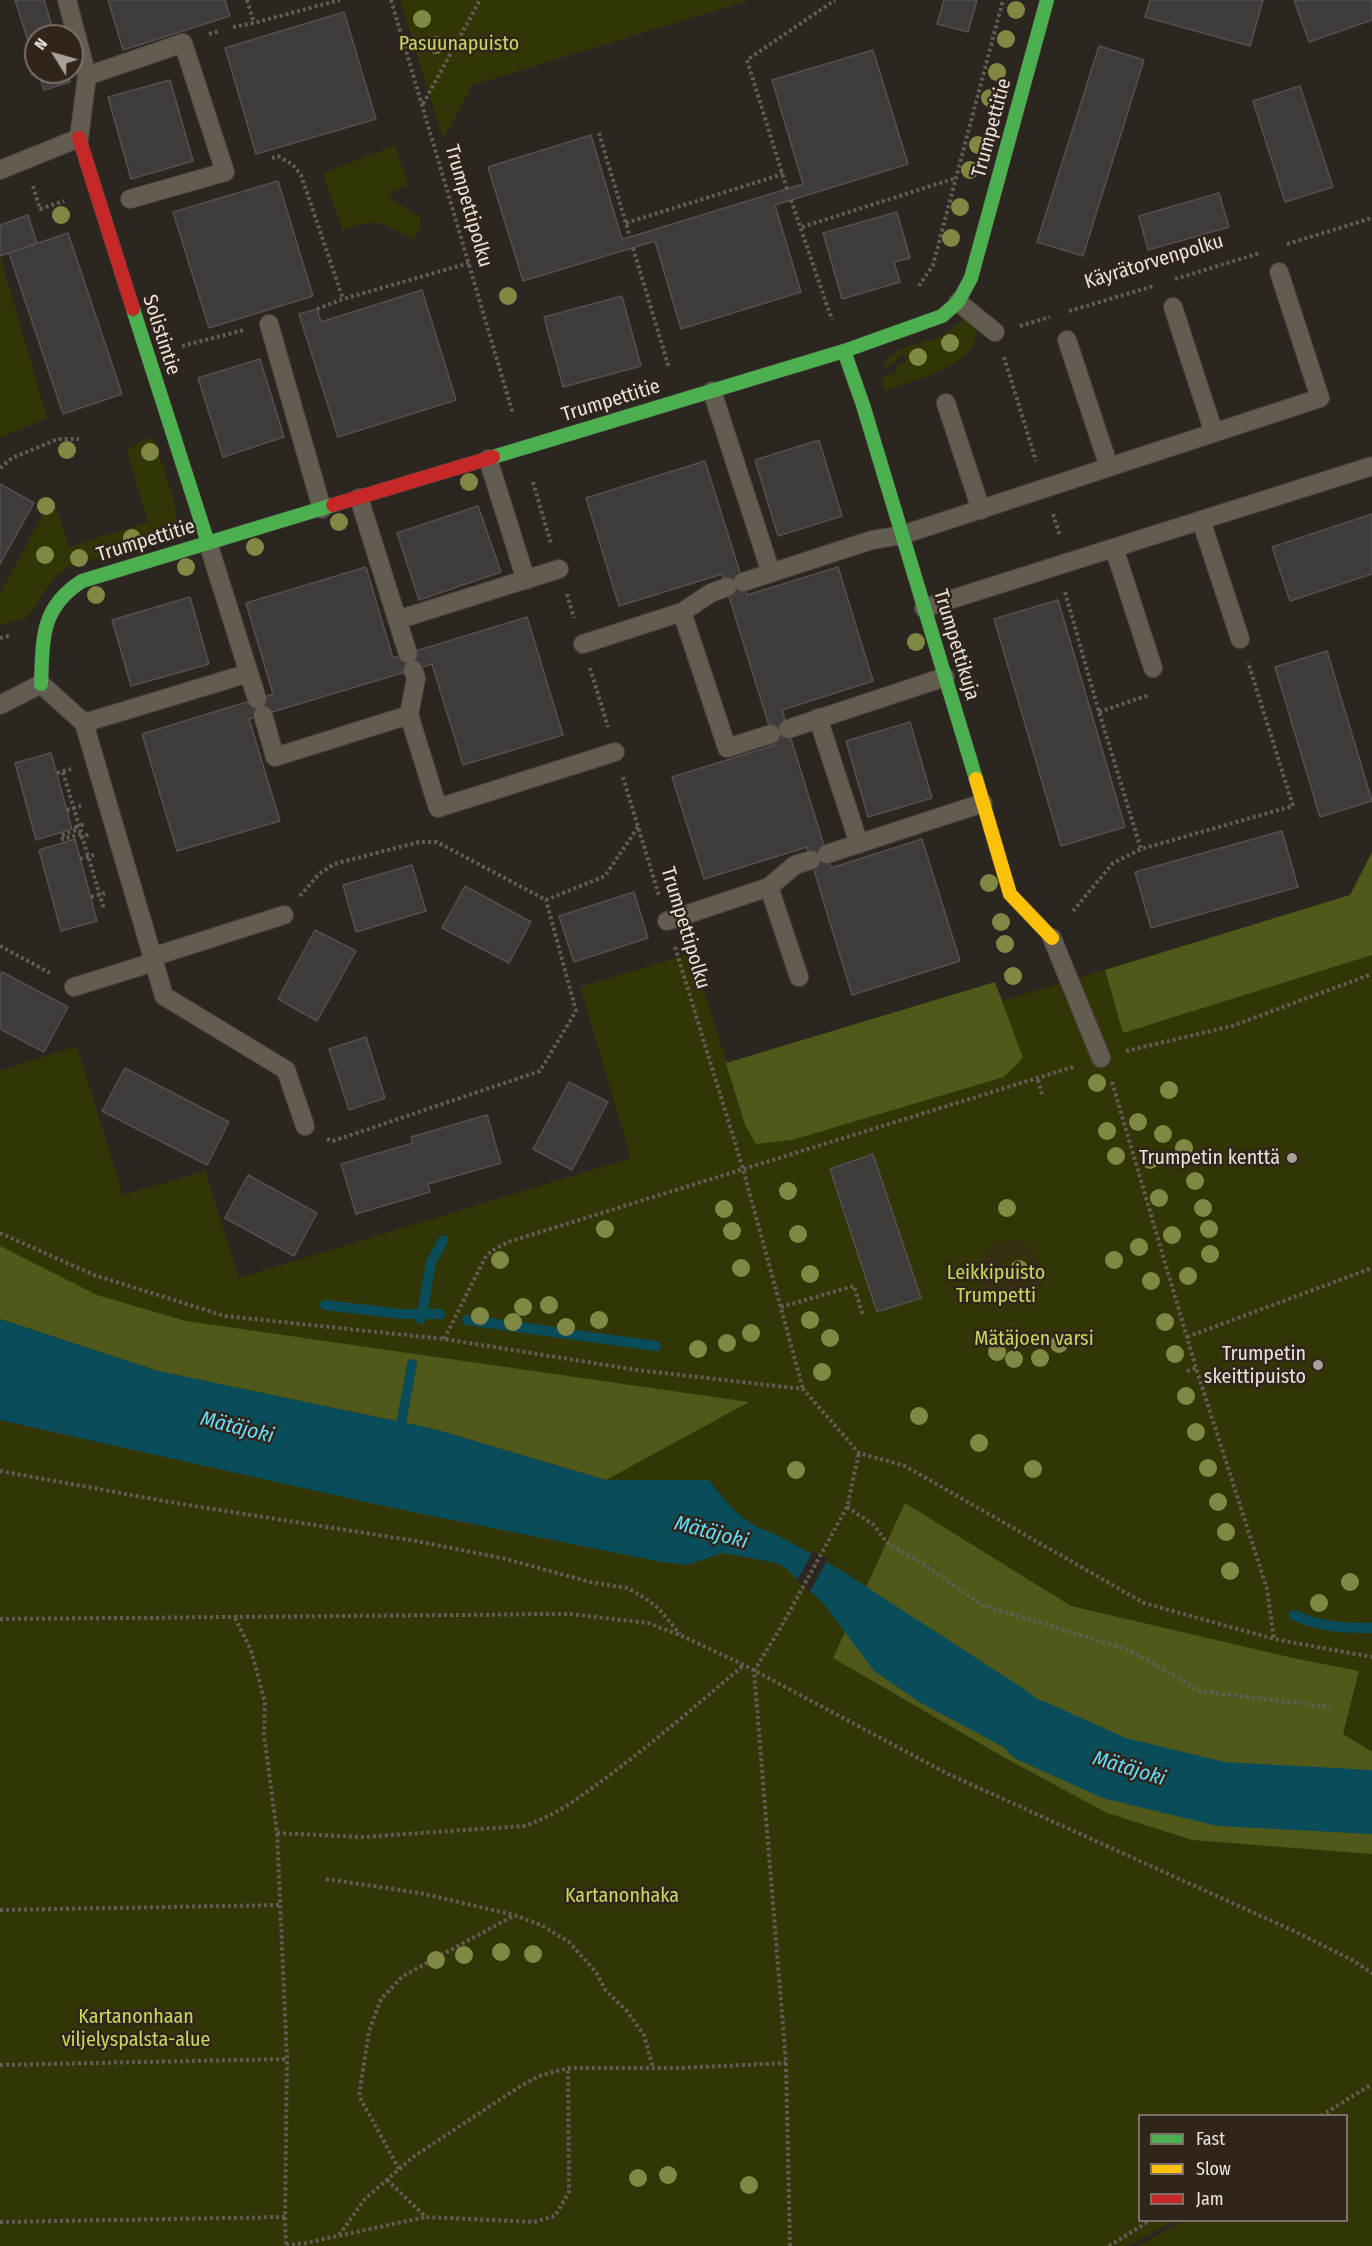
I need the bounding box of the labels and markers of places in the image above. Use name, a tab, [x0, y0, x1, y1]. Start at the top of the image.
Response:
place label: Trumpetin kenttä	[1139, 1146, 1280, 1170]
marker: Trumpetin kenttä	[1285, 1151, 1299, 1165]
place label: Trumpetin skeittipuisto	[1204, 1342, 1306, 1389]
marker: Trumpetin skeittipuisto	[1311, 1358, 1325, 1372]

